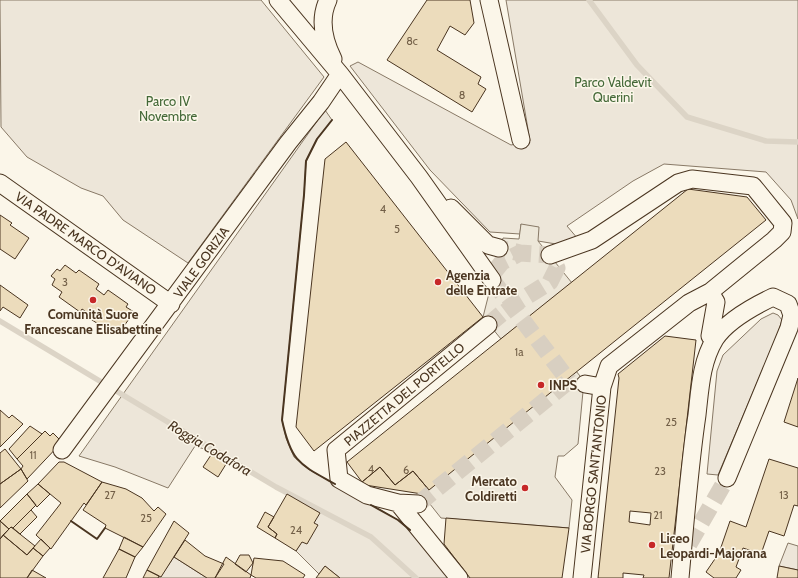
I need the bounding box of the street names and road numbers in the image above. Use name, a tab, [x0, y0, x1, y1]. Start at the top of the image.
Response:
street label: VIA PADRE MARCO D'AVIANO	[12, 188, 160, 298]
street label: VIALE GORIZIA	[170, 223, 232, 301]
street label: PIAZZETTA DEL PORTELLO	[340, 339, 468, 449]
street label: VIA BORGO SANT'ANTONIO	[577, 394, 609, 554]

